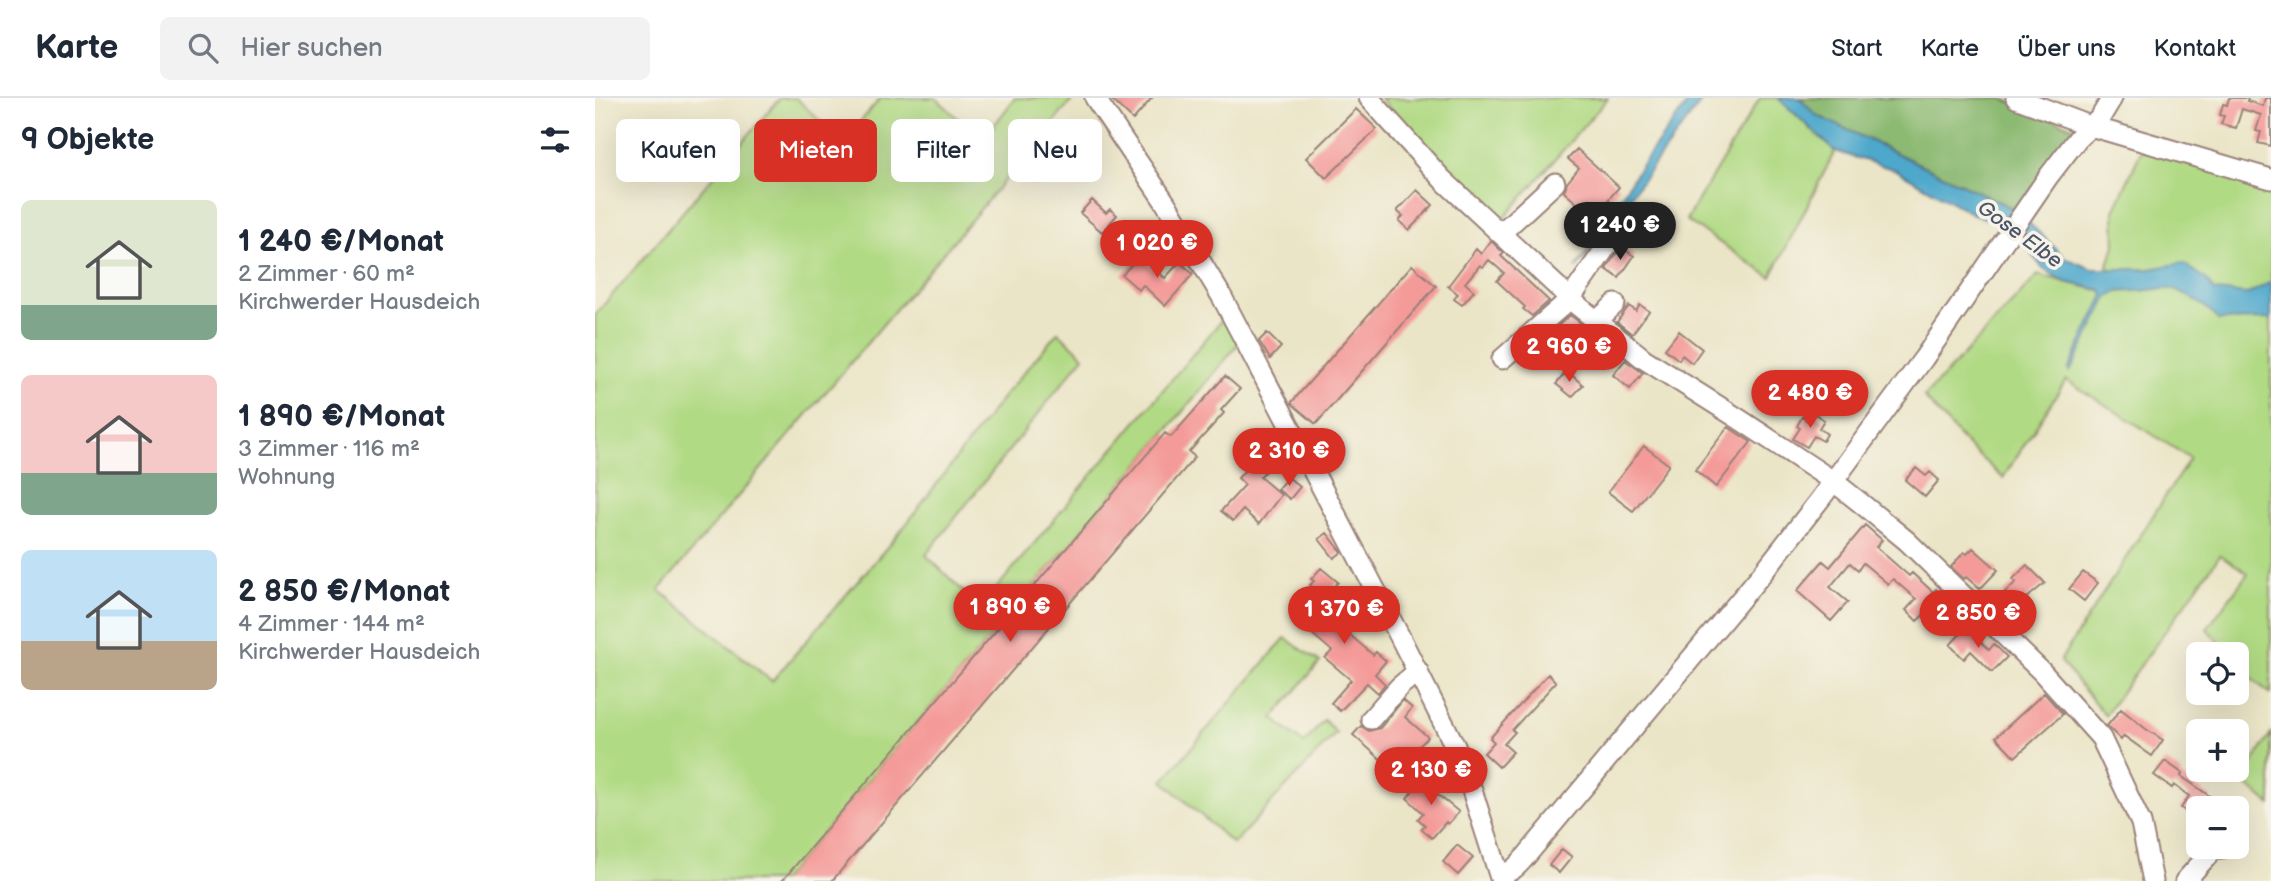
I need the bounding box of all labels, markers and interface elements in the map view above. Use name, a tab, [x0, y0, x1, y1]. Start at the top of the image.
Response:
search box	[160, 17, 650, 80]
text: Karte	[35, 28, 118, 68]
icon: search	[184, 29, 222, 67]
text: Hier suchen	[240, 33, 383, 64]
text: Start	[1831, 34, 1882, 63]
text: Karte	[1920, 34, 1979, 63]
text: Über uns	[2017, 34, 2116, 63]
text: Kontakt	[2154, 34, 2236, 63]
chip: Kaufen	[616, 119, 740, 182]
chip: Mieten	[754, 119, 877, 182]
chip: Filter	[891, 119, 994, 182]
chip: Neu	[1008, 119, 1102, 182]
icon: filters	[536, 121, 574, 159]
text: 9 Objekte	[21, 122, 154, 158]
water label: Gose Elbe	[1972, 195, 2067, 274]
pin: 1 240 €	[1555, 202, 1685, 262]
text: 1 240 €	[1580, 211, 1660, 239]
pin: 1 020 €	[1092, 220, 1222, 280]
text: 1 240 €/Monat	[238, 224, 444, 260]
icon: home	[77, 228, 161, 312]
text: 1 020 €	[1116, 229, 1198, 257]
text: 2 Zimmer · 60 m²	[238, 260, 415, 288]
text: Kirchwerder Hausdeich	[238, 288, 480, 316]
pin: 2 960 €	[1504, 324, 1634, 384]
text: 2 960 €	[1526, 333, 1612, 361]
pin: 2 480 €	[1745, 370, 1875, 430]
text: 2 480 €	[1767, 379, 1853, 407]
text: 1 890 €/Monat	[238, 399, 445, 435]
icon: home	[77, 403, 161, 487]
pin: 2 310 €	[1224, 428, 1354, 488]
text: 3 Zimmer · 116 m²	[238, 435, 420, 463]
text: 2 310 €	[1249, 437, 1329, 465]
text: Wohnung	[238, 463, 335, 491]
text: 2 850 €/Monat	[238, 574, 450, 610]
icon: home	[77, 578, 161, 662]
pin: 1 890 €	[945, 584, 1075, 644]
pin: 1 370 €	[1279, 587, 1409, 646]
pin: 2 850 €	[1913, 590, 2043, 650]
text: 1 890 €	[969, 593, 1051, 621]
text: 1 370 €	[1304, 595, 1384, 623]
text: 2 850 €	[1936, 599, 2020, 627]
text: 4 Zimmer · 144 m²	[238, 610, 425, 638]
text: Kirchwerder Hausdeich	[238, 638, 480, 666]
map controls	[2186, 642, 2249, 859]
button: locate	[2186, 642, 2249, 705]
button: +	[2186, 719, 2249, 782]
pin: 2 130 €	[1366, 748, 1496, 807]
text: 2 130 €	[1391, 756, 1471, 784]
button: −	[2186, 796, 2249, 859]

